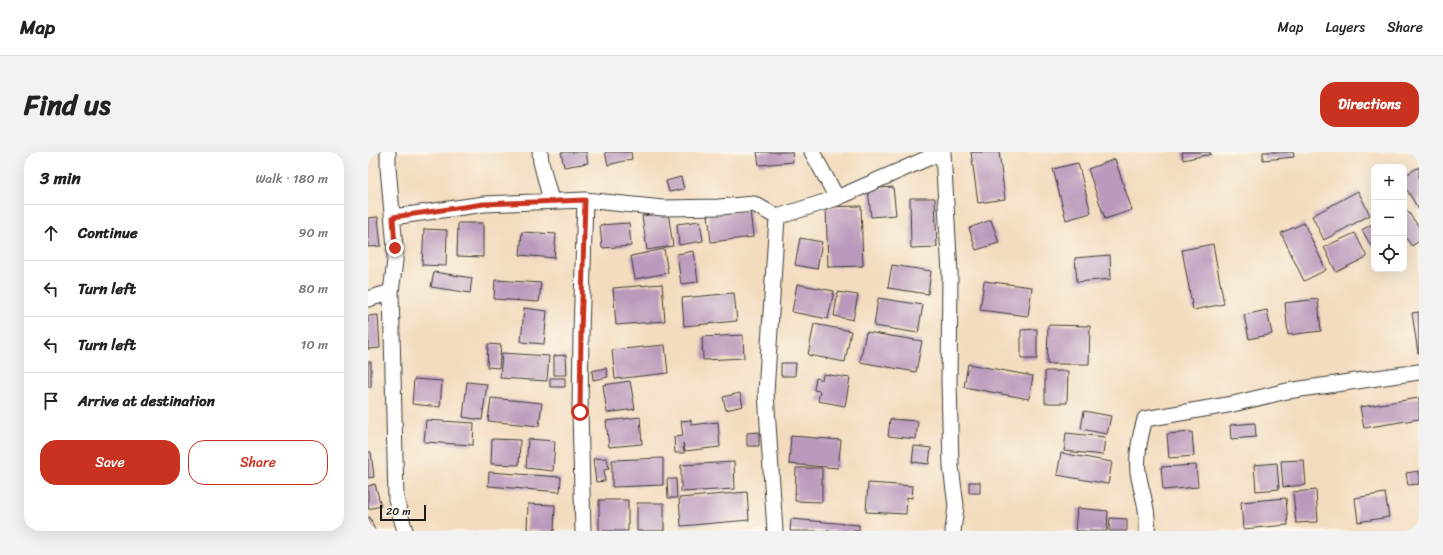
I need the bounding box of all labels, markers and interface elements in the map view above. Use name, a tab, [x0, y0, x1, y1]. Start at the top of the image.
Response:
text: Map	[20, 11, 55, 44]
text: Map	[1278, 15, 1303, 40]
text: Layers	[1325, 15, 1365, 40]
text: Share	[1387, 15, 1423, 40]
text: Find us	[24, 80, 111, 129]
button: Directions	[1320, 82, 1419, 127]
text: 3 min	[40, 163, 81, 193]
map controls	[1371, 164, 1407, 272]
button: +	[1371, 164, 1407, 200]
text: Walk · 180 m	[256, 167, 328, 190]
button: −	[1371, 200, 1407, 236]
text: Continue	[78, 220, 138, 246]
text: 90 m	[298, 221, 328, 244]
icon: ahead	[40, 222, 62, 244]
button: locate	[1371, 236, 1407, 272]
route end	[386, 239, 404, 257]
text: Turn left	[78, 276, 136, 302]
text: 80 m	[299, 277, 328, 300]
icon: left	[40, 278, 62, 300]
text: Turn left	[78, 332, 136, 358]
text: 10 m	[301, 333, 328, 356]
icon: left	[40, 334, 62, 356]
text: Arrive at destination	[78, 388, 215, 414]
icon: arrive	[40, 390, 62, 412]
route start	[571, 403, 589, 421]
button: Save	[40, 440, 180, 485]
button: Share	[188, 440, 328, 485]
text: 20 m	[386, 502, 411, 521]
scale bar	[380, 503, 426, 522]

